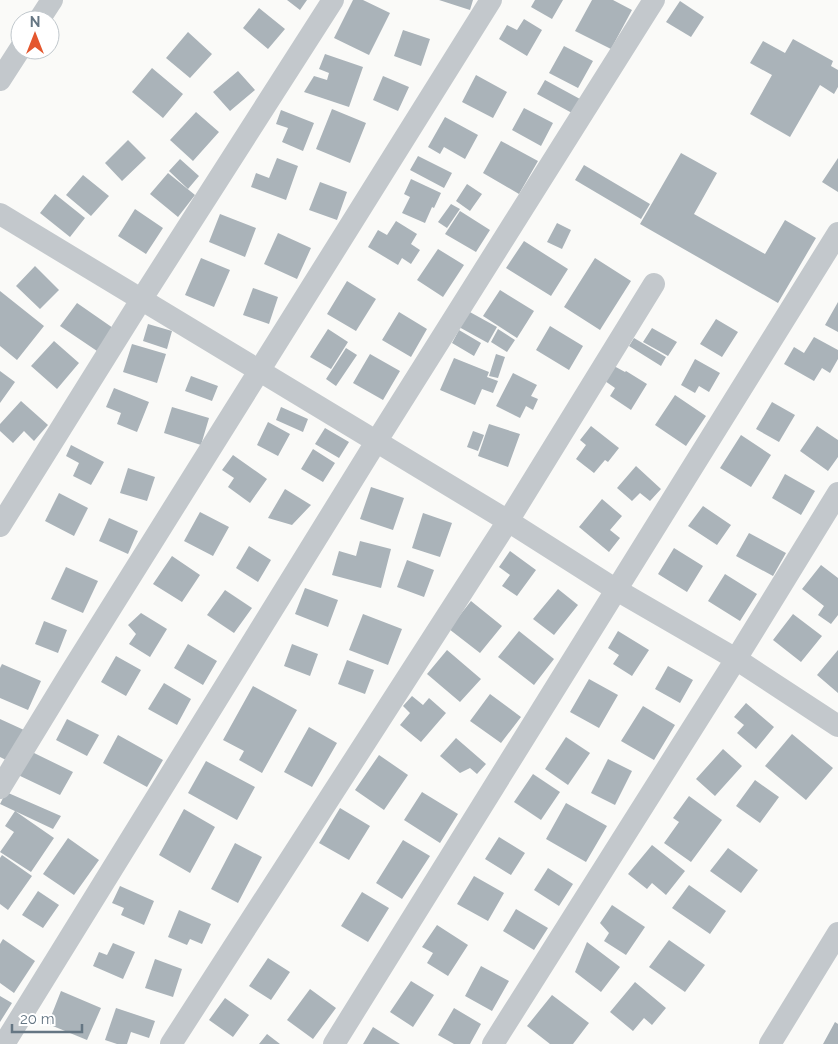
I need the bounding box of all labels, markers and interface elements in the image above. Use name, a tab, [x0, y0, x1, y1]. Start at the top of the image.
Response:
north arrow	[10, 10, 60, 60]
text: N	[30, 14, 40, 30]
scale bar	[12, 1002, 82, 1034]
text: 20 m	[20, 1010, 55, 1028]

